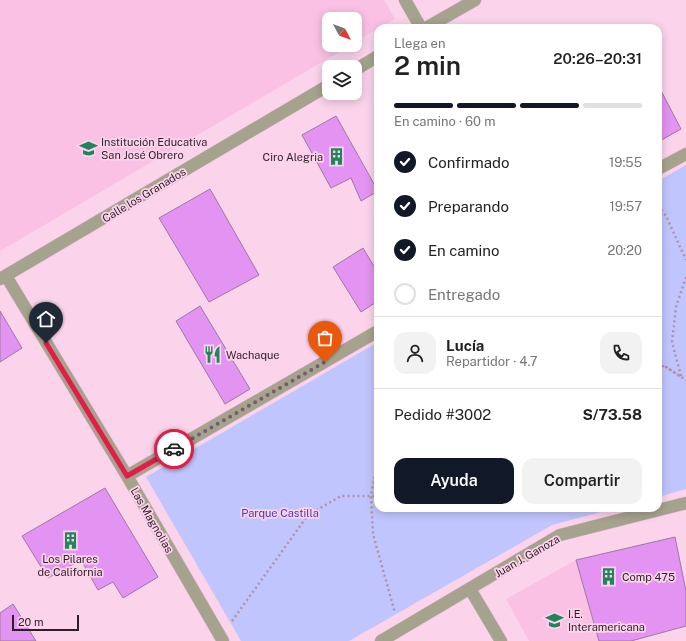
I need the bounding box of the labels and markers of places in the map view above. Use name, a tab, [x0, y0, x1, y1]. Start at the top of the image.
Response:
place label: Institución Educativa San José Obrero	[101, 136, 207, 161]
school or university icon: Institución Educativa San José Obrero	[78, 138, 98, 158]
building icon: Ciro Alegria	[326, 147, 346, 167]
place label: Ciro Alegria	[263, 151, 323, 163]
pin	[29, 302, 63, 343]
pin	[308, 321, 342, 362]
restaurant icon: Wachaque	[203, 345, 223, 365]
place label: Wachaque	[226, 349, 280, 361]
building icon: Los Pilares de California	[60, 531, 80, 551]
place label: Los Pilares de California	[38, 553, 102, 578]
building icon: Comp 475	[599, 567, 619, 587]
place label: Comp 475	[622, 571, 675, 583]
place label: I.E. Interamericana	[568, 608, 645, 633]
school or university icon: I.E. Interamericana	[545, 610, 565, 630]

